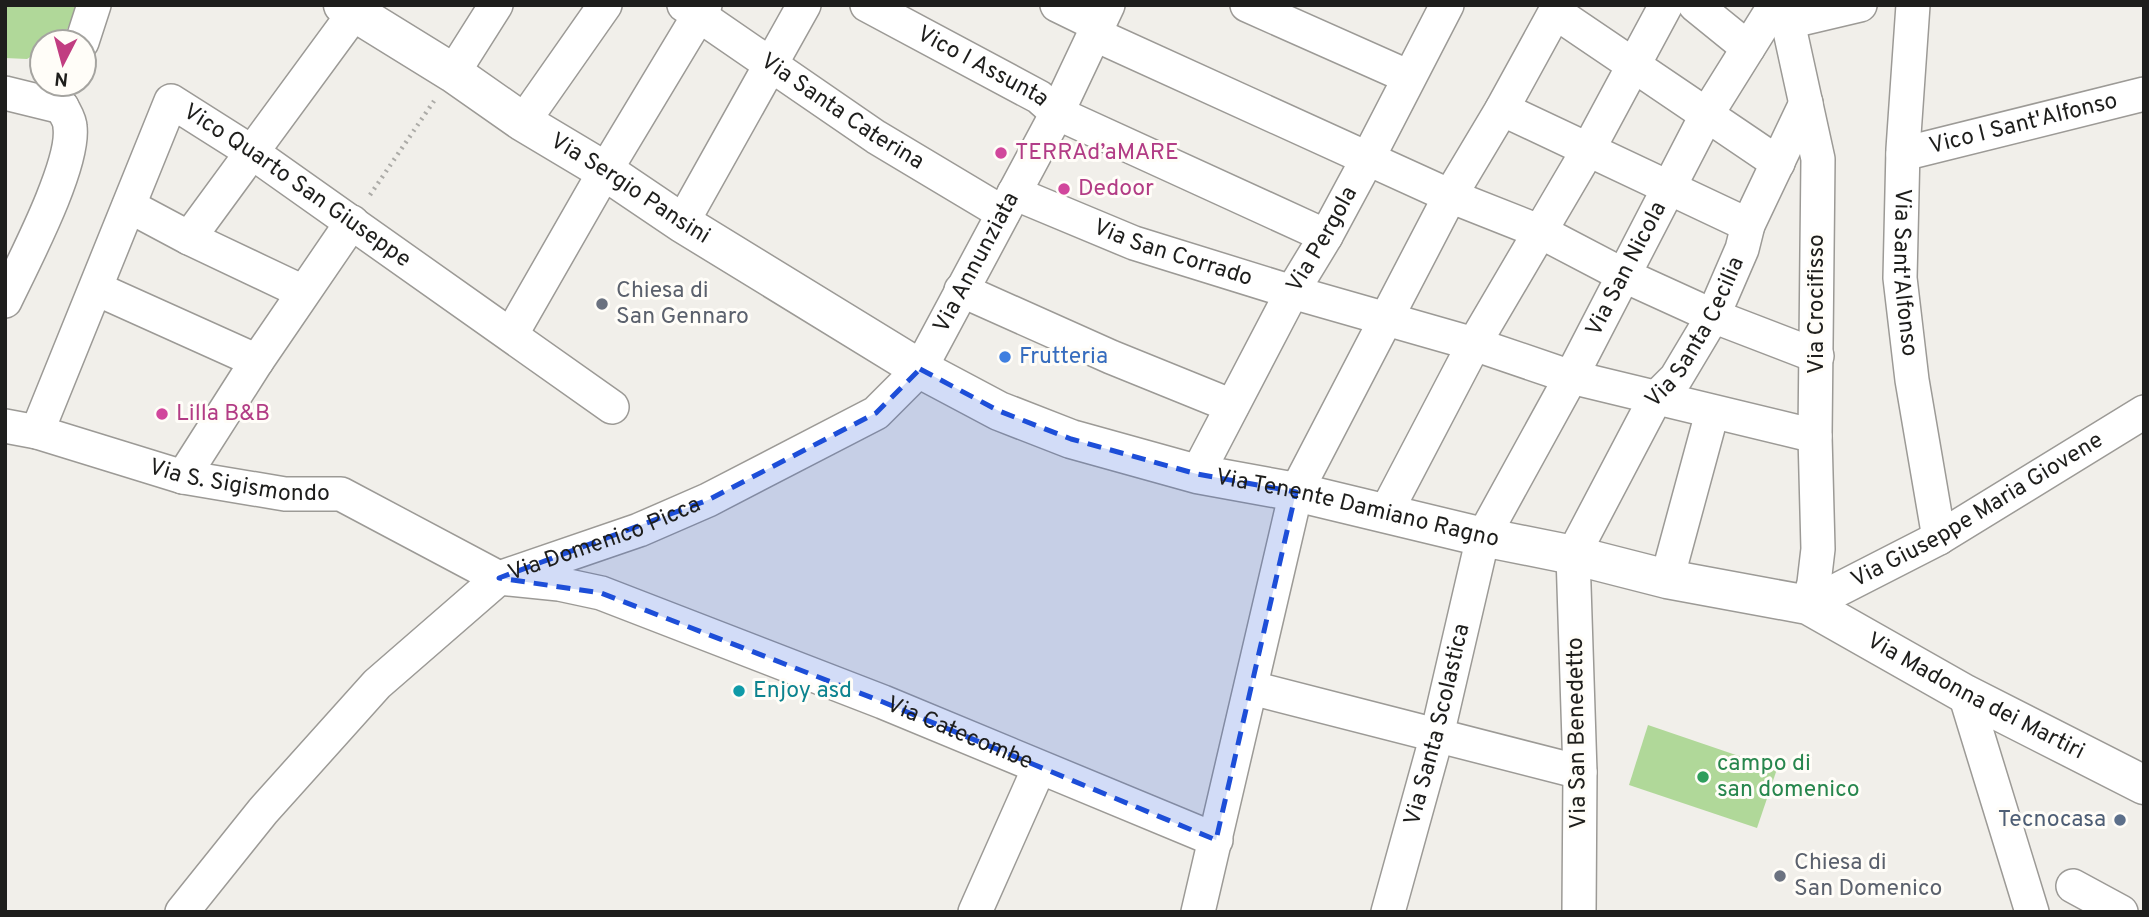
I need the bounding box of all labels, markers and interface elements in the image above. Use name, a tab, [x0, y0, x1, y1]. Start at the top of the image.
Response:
street label: Vico I Assunta	[912, 20, 1055, 113]
north arrow	[28, 28, 98, 98]
street label: Via Santa Caterina	[755, 47, 929, 177]
text: N	[53, 65, 69, 91]
street label: Vico I Sant'Alfonso	[1926, 87, 2120, 161]
street label: Vico Quarto San Giuseppe	[177, 98, 416, 275]
street label: Via Sergio Pansini	[545, 127, 715, 251]
place label: TERRAd’aMARE	[1015, 139, 1179, 168]
marker: TERRAd’aMARE	[993, 145, 1009, 161]
place label: Dedoor	[1078, 175, 1154, 204]
marker: Dedoor	[1056, 181, 1072, 197]
street label: Via Pergola	[1281, 182, 1364, 298]
street label: Via Annunziata	[928, 187, 1026, 338]
street label: Via Sant'Alfonso	[1885, 188, 1924, 358]
street label: Via San Nicola	[1580, 197, 1674, 341]
street label: Via San Corrado	[1089, 213, 1256, 293]
street label: Via Crocifisso	[1803, 234, 1832, 374]
street label: Via Santa Cecilia	[1639, 253, 1751, 415]
place label: Chiesa di San Gennaro	[616, 277, 749, 332]
marker: Chiesa di San Gennaro	[594, 296, 610, 312]
place label: Frutteria	[1019, 343, 1108, 372]
marker: Frutteria	[997, 349, 1013, 365]
place label: Lilla B&B	[176, 400, 270, 429]
marker: Lilla B&B	[154, 406, 170, 422]
street label: Via Giuseppe Maria Giovene	[1846, 426, 2109, 595]
street label: Via S. Sigismondo	[145, 453, 330, 509]
street label: Via Tenente Damiano Ragno	[1213, 463, 1502, 554]
street label: Via Domenico Picca	[504, 490, 705, 588]
street label: Via Santa Scolastica	[1398, 621, 1477, 829]
street label: Via Madonna dei Martiri	[1861, 627, 2089, 767]
street label: Via San Benedetto	[1562, 637, 1594, 829]
place label: Enjoy asd	[753, 677, 852, 706]
marker: Enjoy asd	[731, 683, 747, 699]
street label: Via Catecombe	[882, 690, 1037, 777]
place label: campo di san domenico	[1717, 750, 1860, 805]
marker: campo di san domenico	[1695, 769, 1711, 785]
place label: Tecnocasa	[1998, 806, 2106, 835]
marker: Tecnocasa	[2112, 812, 2128, 828]
place label: Chiesa di San Domenico	[1794, 849, 1942, 904]
marker: Chiesa di San Domenico	[1772, 868, 1788, 884]

